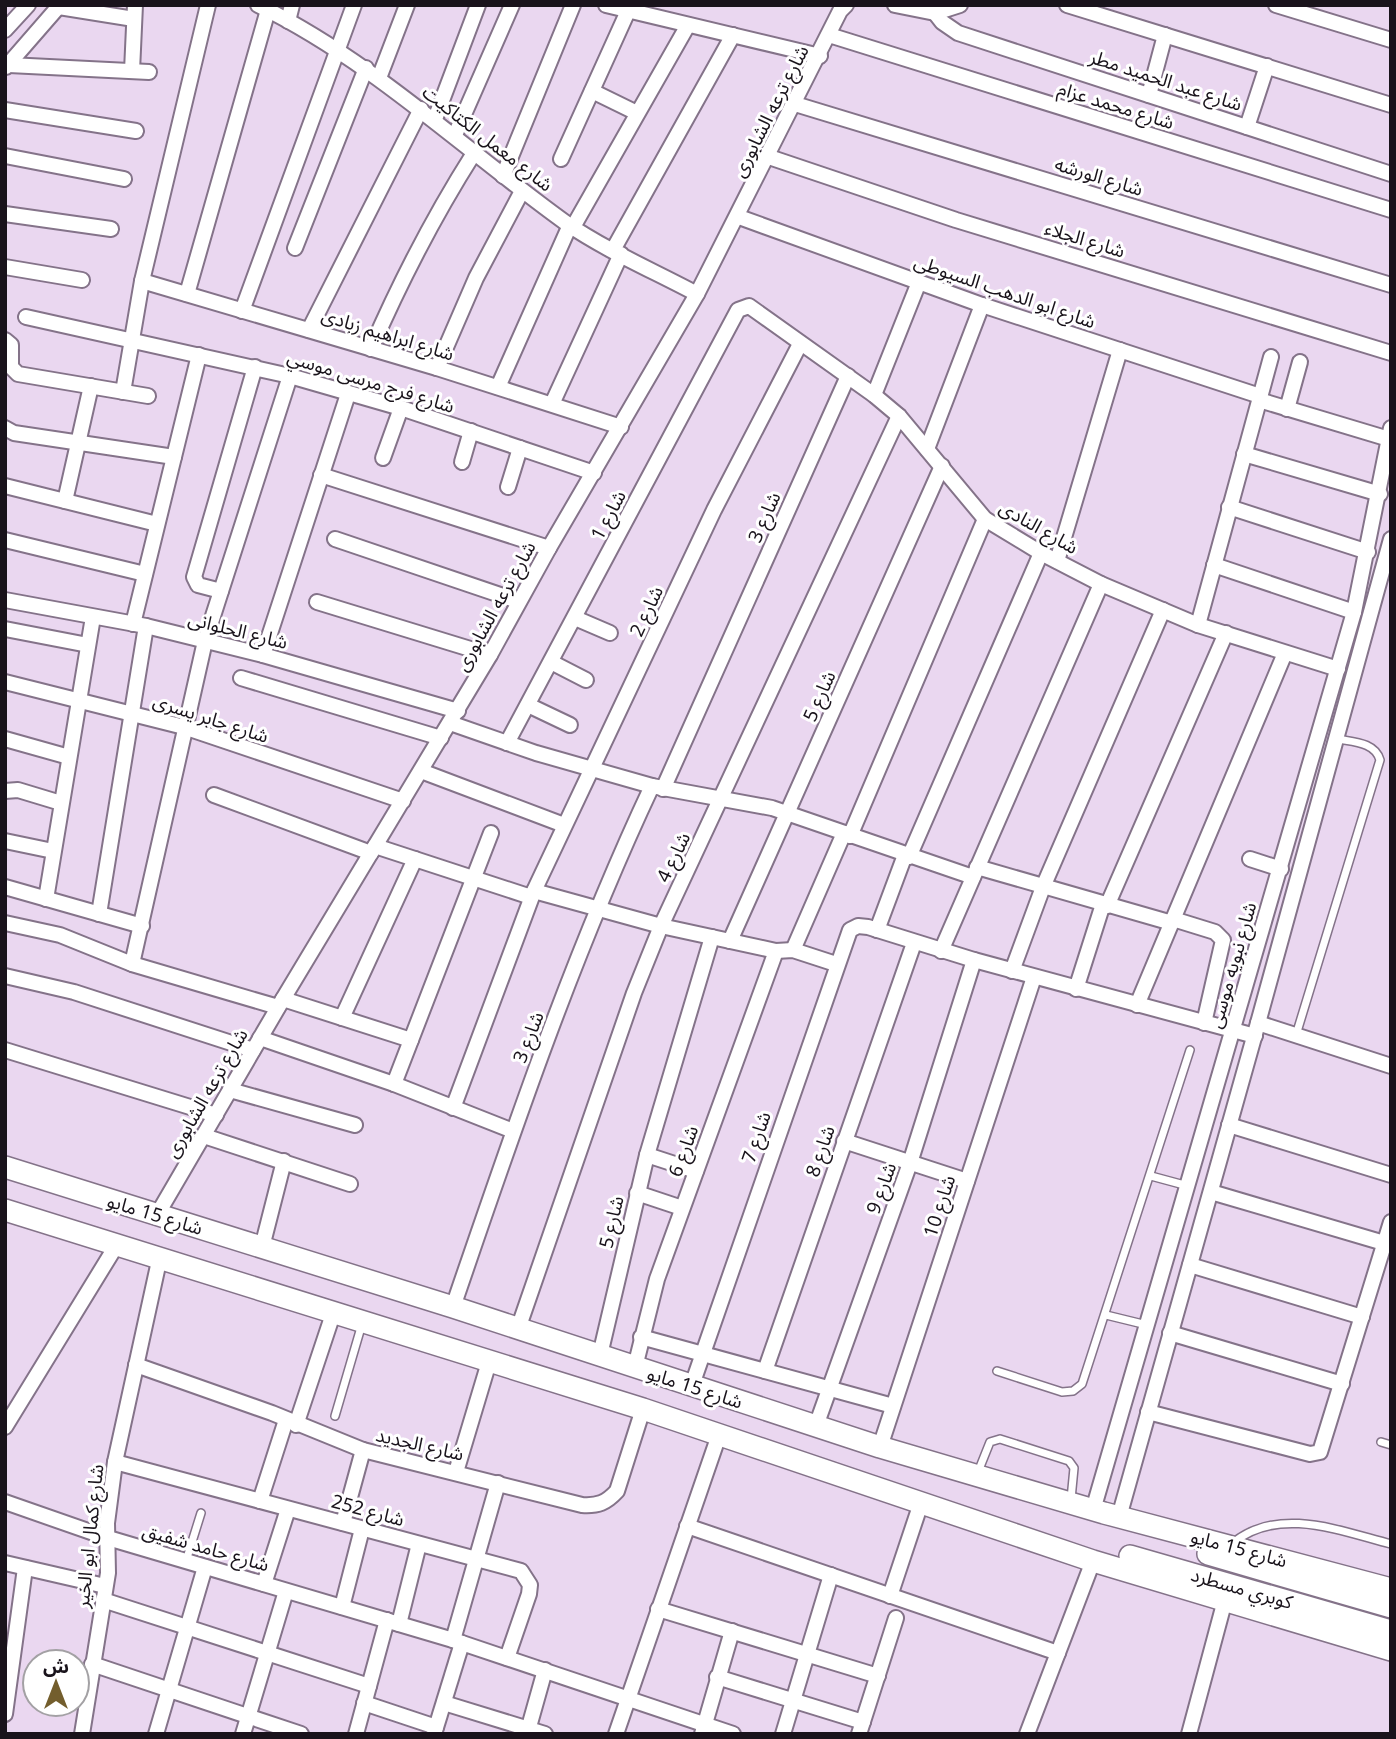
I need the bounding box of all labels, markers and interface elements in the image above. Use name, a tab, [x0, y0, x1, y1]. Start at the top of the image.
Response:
street label: شارع ترعه الشابورى	[725, 40, 815, 182]
street label: شارع عبد الحميد مطر	[1085, 43, 1246, 118]
street label: شارع محمد عزام	[1054, 75, 1177, 137]
street label: شارع معمل الكتاكيت	[417, 79, 559, 198]
street label: شارع الورشه	[1051, 150, 1146, 203]
street label: شارع الجلاء	[1041, 214, 1128, 264]
street label: شارع ابو الدهب السيوطى	[911, 248, 1099, 335]
street label: شارع ابراهيم زبادى	[318, 301, 457, 368]
street label: شارع فرج مرسى موسي	[283, 343, 458, 421]
street label: شارع 1	[584, 486, 633, 545]
street label: شارع 3	[741, 488, 788, 547]
street label: شارع النادى	[994, 494, 1083, 561]
street label: شارع ترعه الشابورى	[448, 536, 542, 676]
street label: شارع 2	[623, 582, 670, 641]
street label: شارع الحلوانى	[185, 605, 291, 656]
street label: شارع 5	[796, 667, 843, 726]
street label: شارع جابر يسرى	[150, 687, 272, 750]
street label: شارع 4	[650, 828, 697, 887]
street label: شارع نبويه موسى	[1202, 899, 1263, 1031]
street label: شارع 3	[506, 1008, 551, 1067]
street label: شارع ترعه الشابورى	[158, 1024, 254, 1163]
street label: شارع 7	[735, 1108, 778, 1167]
street label: شارع 6	[662, 1122, 705, 1181]
street label: شارع 8	[799, 1122, 842, 1181]
street label: شارع 9	[860, 1159, 903, 1218]
street label: شارع 10	[917, 1172, 962, 1241]
street label: شارع 15 مايو	[104, 1187, 206, 1242]
street label: شارع 5	[592, 1193, 631, 1251]
street label: شارع 15 مايو	[644, 1359, 746, 1416]
street label: شارع الجديد	[373, 1421, 466, 1468]
street label: شارع كمال ابو الخير	[68, 1463, 110, 1610]
street label: شارع 252	[328, 1488, 407, 1533]
street label: شارع حامد شفيق	[139, 1517, 272, 1578]
street label: شارع 15 مايو	[1188, 1523, 1290, 1574]
street label: كوبري مسطرد	[1188, 1561, 1297, 1618]
north arrow	[21, 1648, 91, 1718]
text: ش	[43, 1653, 69, 1679]

